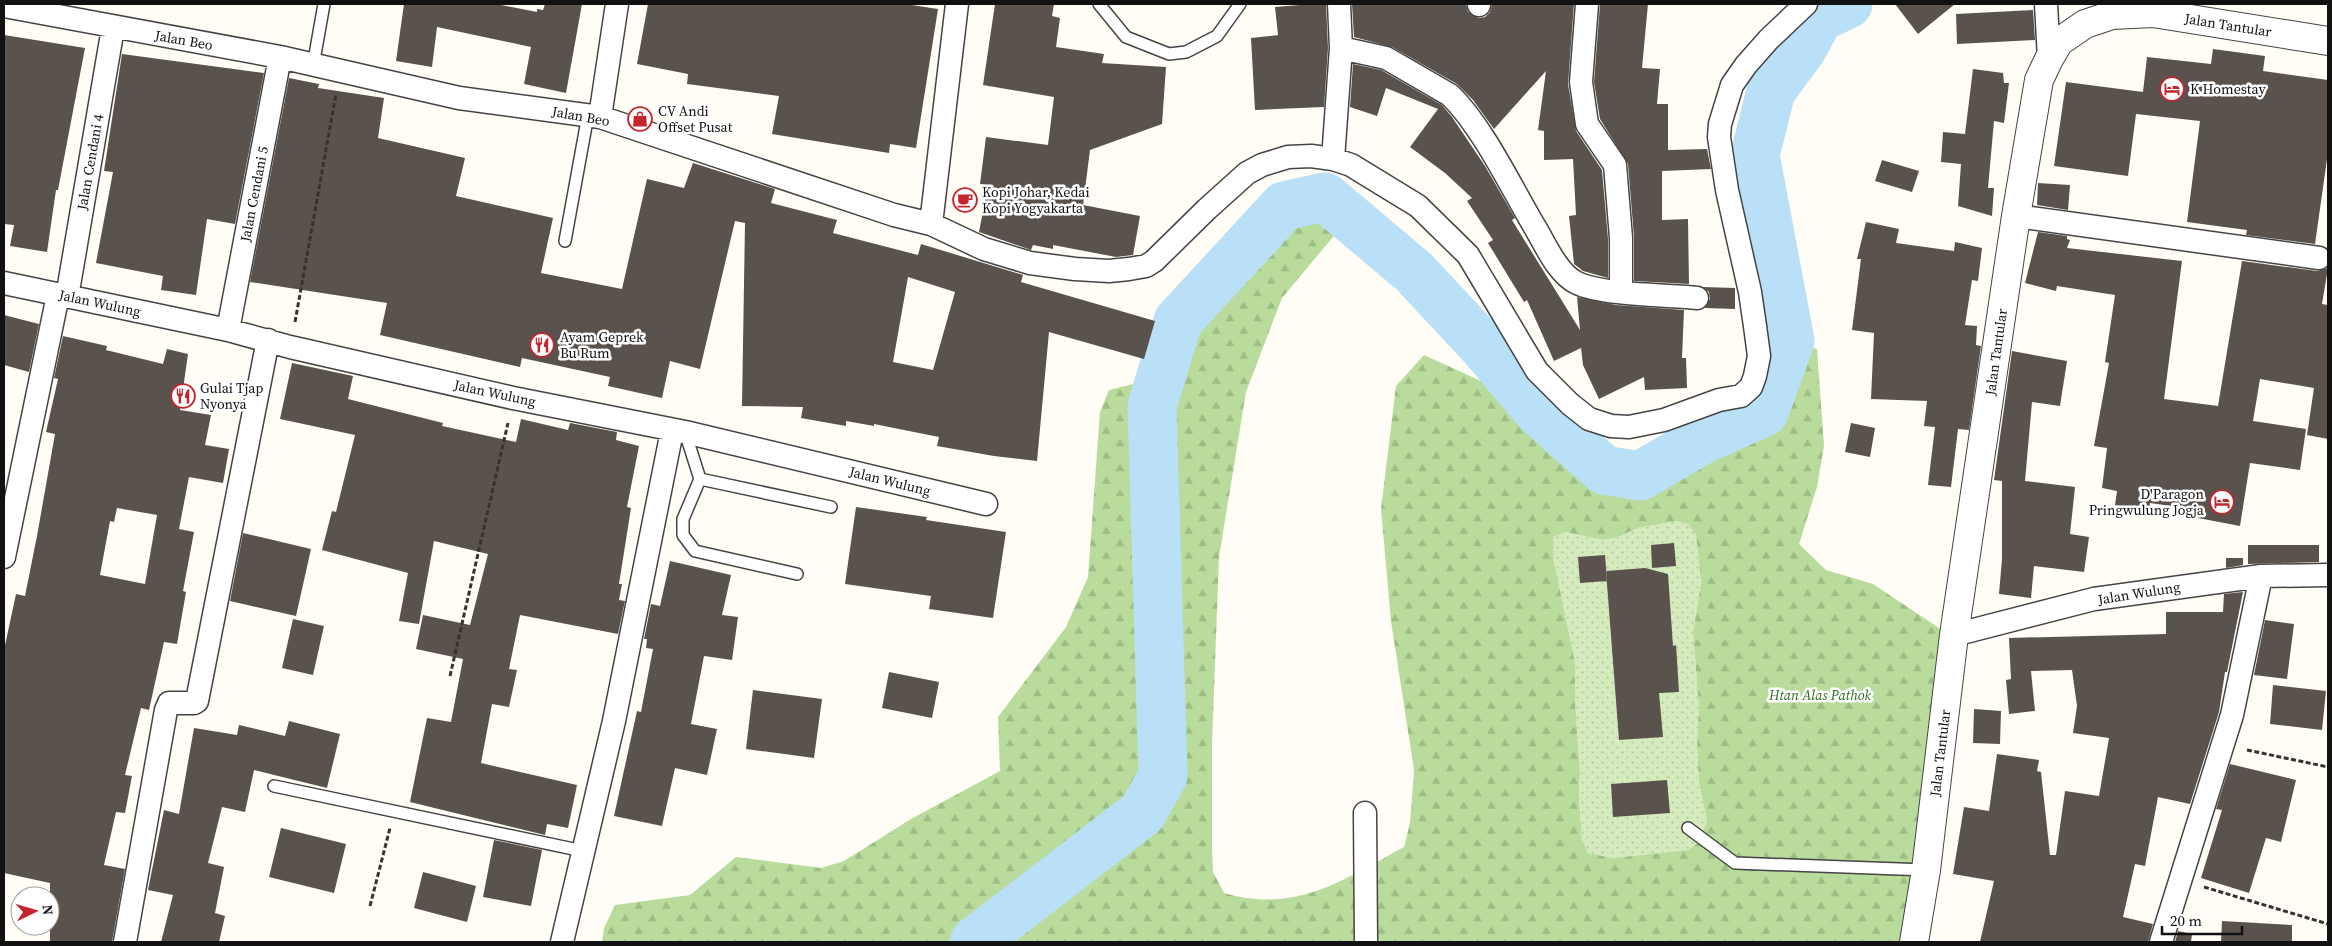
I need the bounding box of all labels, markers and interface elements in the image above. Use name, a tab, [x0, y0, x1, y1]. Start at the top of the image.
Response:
street label: Jalan Tantular	[2182, 8, 2273, 42]
street label: Jalan Beo	[152, 25, 215, 55]
hotel icon: K Homestay	[2159, 76, 2185, 102]
place label: K Homestay	[2190, 79, 2266, 99]
street label: Jalan Beo	[549, 101, 612, 131]
place label: CV Andi Offset Pusat	[658, 101, 733, 137]
shop icon: CV Andi Offset Pusat	[627, 106, 653, 132]
street label: Jalan Cendani 4	[72, 112, 108, 213]
street label: Jalan Cendani 5	[235, 144, 273, 245]
place label: Kopi Johar, Kedai Kopi Yogyakarta	[982, 182, 1090, 218]
cafe icon: Kopi Johar, Kedai Kopi Yogyakarta	[952, 187, 978, 213]
street label: Jalan Wulung	[56, 284, 143, 321]
street label: Jalan Tantular	[1980, 307, 2012, 398]
place label: Ayam Geprek Bu Rum	[560, 327, 644, 363]
restaurant icon: Ayam Geprek Bu Rum	[529, 332, 555, 358]
street label: Jalan Wulung	[451, 374, 538, 411]
place label: Gulai Tjap Nyonya	[200, 378, 263, 414]
restaurant icon: Gulai Tjap Nyonya	[170, 383, 196, 409]
street label: Jalan Wulung	[846, 461, 933, 501]
place label: D'Paragon Pringwulung Jogja	[2089, 484, 2205, 520]
hotel icon: D'Paragon Pringwulung Jogja	[2209, 489, 2235, 515]
street label: Jalan Wulung	[2095, 577, 2182, 610]
park label: Htan Alas Pathok	[1768, 685, 1871, 705]
street label: Jalan Tantular	[1925, 708, 1955, 799]
north arrow	[10, 886, 60, 936]
text: N	[38, 904, 58, 916]
scale bar	[2162, 904, 2242, 936]
text: 20 m	[2170, 910, 2202, 931]

